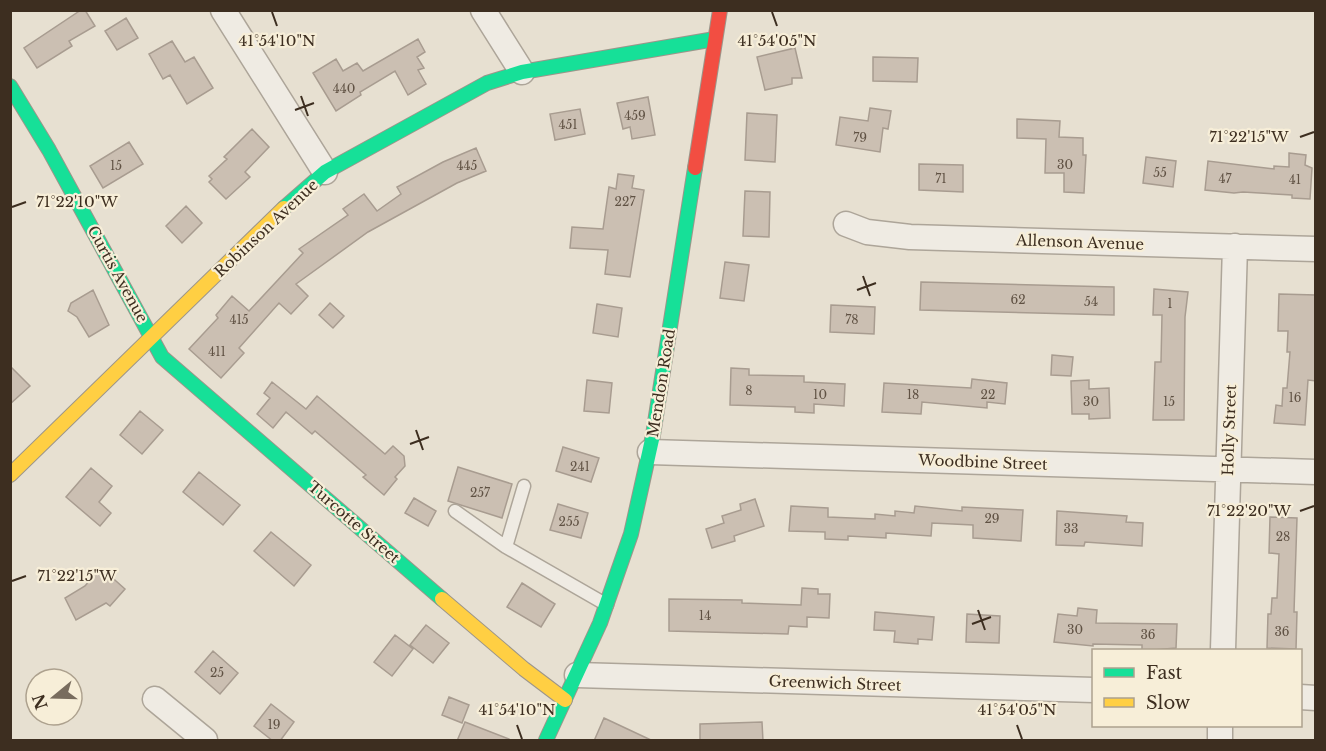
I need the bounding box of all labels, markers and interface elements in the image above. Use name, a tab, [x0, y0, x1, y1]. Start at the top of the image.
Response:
text: 41°54'10"N	[238, 31, 316, 50]
text: 41°54'05"N	[738, 31, 816, 50]
house number: 440	[333, 81, 355, 96]
house number: 459	[624, 108, 646, 123]
house number: 451	[558, 117, 578, 132]
text: 71°22'15"W	[1209, 127, 1289, 146]
house number: 79	[853, 130, 867, 145]
house number: 30	[1057, 157, 1073, 172]
house number: 15	[110, 158, 122, 173]
house number: 445	[457, 158, 478, 173]
house number: 55	[1153, 165, 1167, 180]
house number: 71	[935, 171, 947, 186]
house number: 47	[1218, 171, 1232, 186]
house number: 41	[1289, 172, 1301, 187]
street label: Robinson Avenue	[210, 175, 322, 281]
text: 71°22'10"W	[36, 192, 118, 211]
house number: 227	[615, 194, 636, 209]
street label: Curtis Avenue	[84, 222, 152, 326]
street label: Allenson Avenue	[1015, 230, 1144, 254]
house number: 62	[1010, 292, 1026, 307]
house number: 54	[1084, 294, 1098, 309]
house number: 1	[1167, 296, 1173, 311]
house number: 415	[229, 312, 249, 327]
house number: 78	[845, 312, 859, 327]
street label: Mendon Road	[643, 327, 679, 439]
house number: 411	[208, 344, 226, 359]
house number: 8	[745, 383, 753, 398]
street label: Holly Street	[1218, 384, 1240, 476]
house number: 10	[813, 387, 827, 402]
house number: 18	[907, 387, 919, 402]
house number: 22	[981, 387, 995, 402]
house number: 16	[1288, 390, 1302, 405]
house number: 30	[1083, 394, 1099, 409]
house number: 15	[1163, 394, 1175, 409]
street label: Woodbine Street	[917, 450, 1048, 474]
house number: 241	[570, 459, 590, 474]
street label: Turcotte Street	[304, 477, 404, 567]
house number: 257	[470, 485, 491, 500]
text: 71°22'20"W	[1207, 501, 1291, 520]
house number: 29	[984, 511, 1000, 526]
house number: 255	[558, 514, 580, 529]
house number: 33	[1064, 521, 1078, 536]
house number: 28	[1276, 529, 1290, 544]
text: 71°22'15"W	[37, 566, 117, 585]
house number: 14	[699, 608, 711, 623]
house number: 30	[1067, 622, 1083, 637]
house number: 36	[1274, 624, 1290, 639]
house number: 36	[1140, 627, 1156, 642]
legend	[1092, 649, 1302, 727]
text: Fast	[1146, 662, 1183, 684]
house number: 25	[210, 665, 224, 680]
north arrow	[24, 667, 84, 727]
street label: Greenwich Street	[768, 671, 902, 695]
text: N	[28, 692, 52, 712]
text: Slow	[1146, 692, 1191, 714]
text: 41°54'10"N	[478, 700, 556, 719]
text: 41°54'05"N	[978, 700, 1056, 719]
house number: 19	[267, 717, 281, 732]

